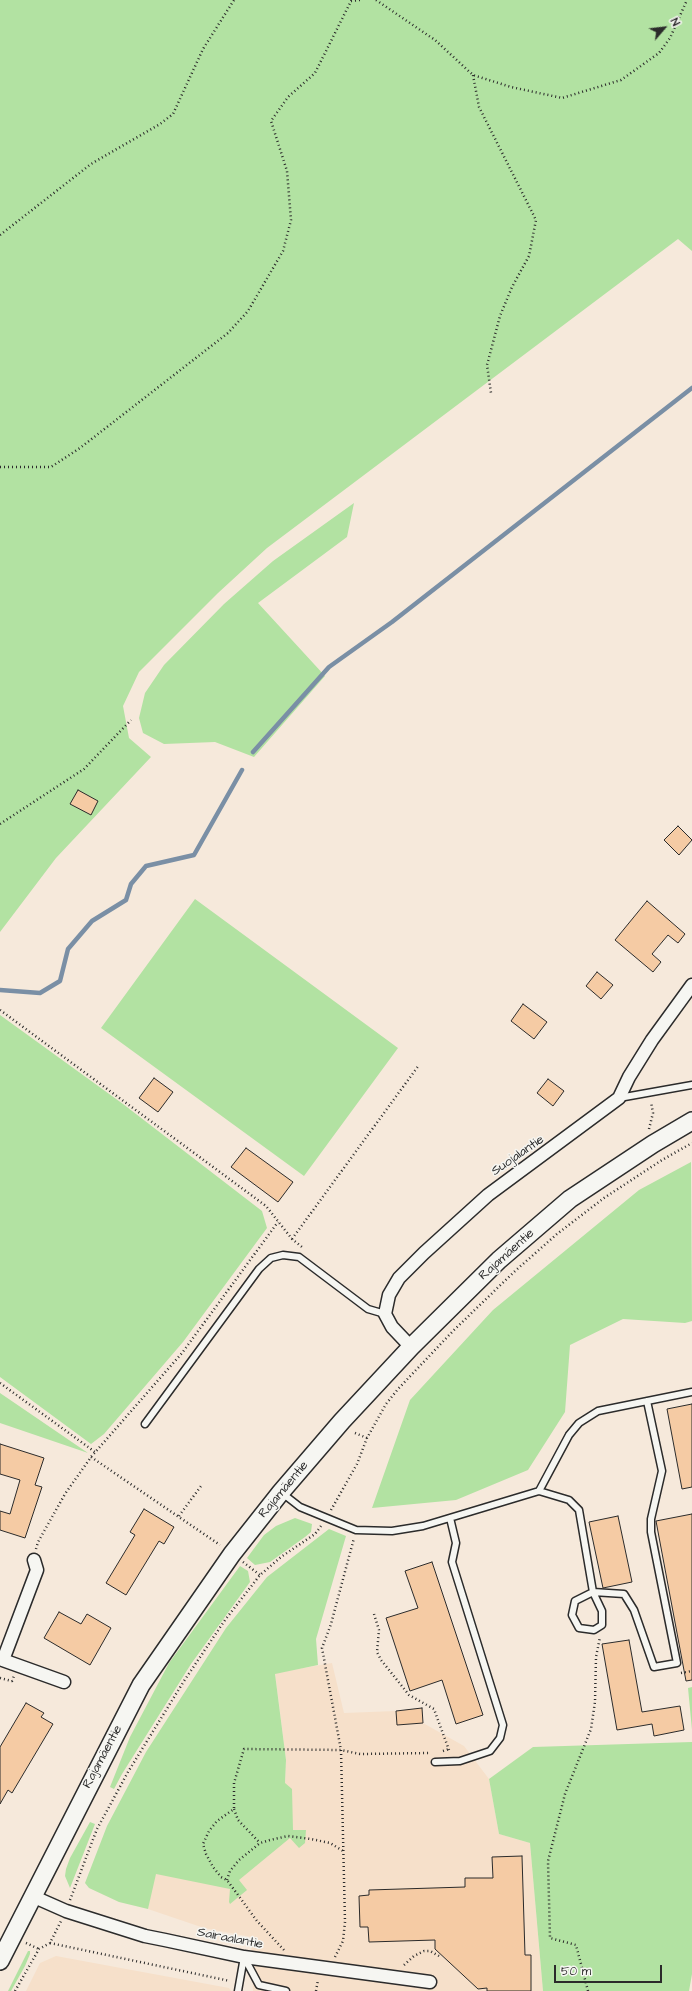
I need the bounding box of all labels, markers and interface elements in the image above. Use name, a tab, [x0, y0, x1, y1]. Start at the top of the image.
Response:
north arrow	[644, 8, 684, 48]
text: N	[667, 16, 683, 29]
street label: Suojalantie	[489, 1132, 547, 1180]
street label: Rajamäentie	[476, 1226, 538, 1284]
street label: Rajamäentie	[256, 1458, 312, 1522]
street label: Rajamäentie	[80, 1723, 126, 1791]
street label: Sairaalantie	[196, 1925, 264, 1953]
scale bar	[556, 1957, 664, 1983]
text: 50 m	[561, 1963, 591, 1980]

